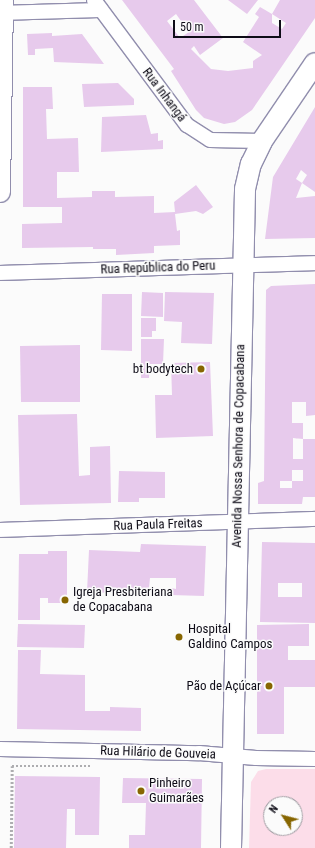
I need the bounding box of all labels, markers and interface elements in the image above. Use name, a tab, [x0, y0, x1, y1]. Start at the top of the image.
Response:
scale bar	[175, 12, 283, 38]
text: 50 m	[180, 20, 204, 34]
street label: Rua Inhangá	[139, 65, 189, 125]
street label: Rua República do Peru	[100, 258, 216, 278]
street label: Avenida Nossa Senhora de Copacabana	[229, 344, 249, 548]
place label: bt bodytech	[133, 361, 193, 377]
marker: bt bodytech	[196, 364, 206, 374]
street label: Rua Paula Freitas	[113, 516, 203, 534]
place label: Igreja Presbiteriana de Copacabana	[73, 585, 173, 616]
marker: Igreja Presbiteriana de Copacabana	[60, 595, 70, 605]
place label: Hospital Galdino Campos	[188, 622, 272, 653]
marker: Hospital Galdino Campos	[173, 631, 185, 643]
place label: Pão de Açúcar	[187, 678, 261, 694]
marker: Pão de Açúcar	[264, 681, 274, 691]
street label: Rua Hilário de Gouveia	[100, 743, 216, 763]
place label: Pinheiro Guimarães	[149, 776, 204, 807]
marker: Pinheiro Guimarães	[136, 786, 146, 796]
north arrow	[263, 796, 303, 836]
text: N	[266, 803, 281, 816]

